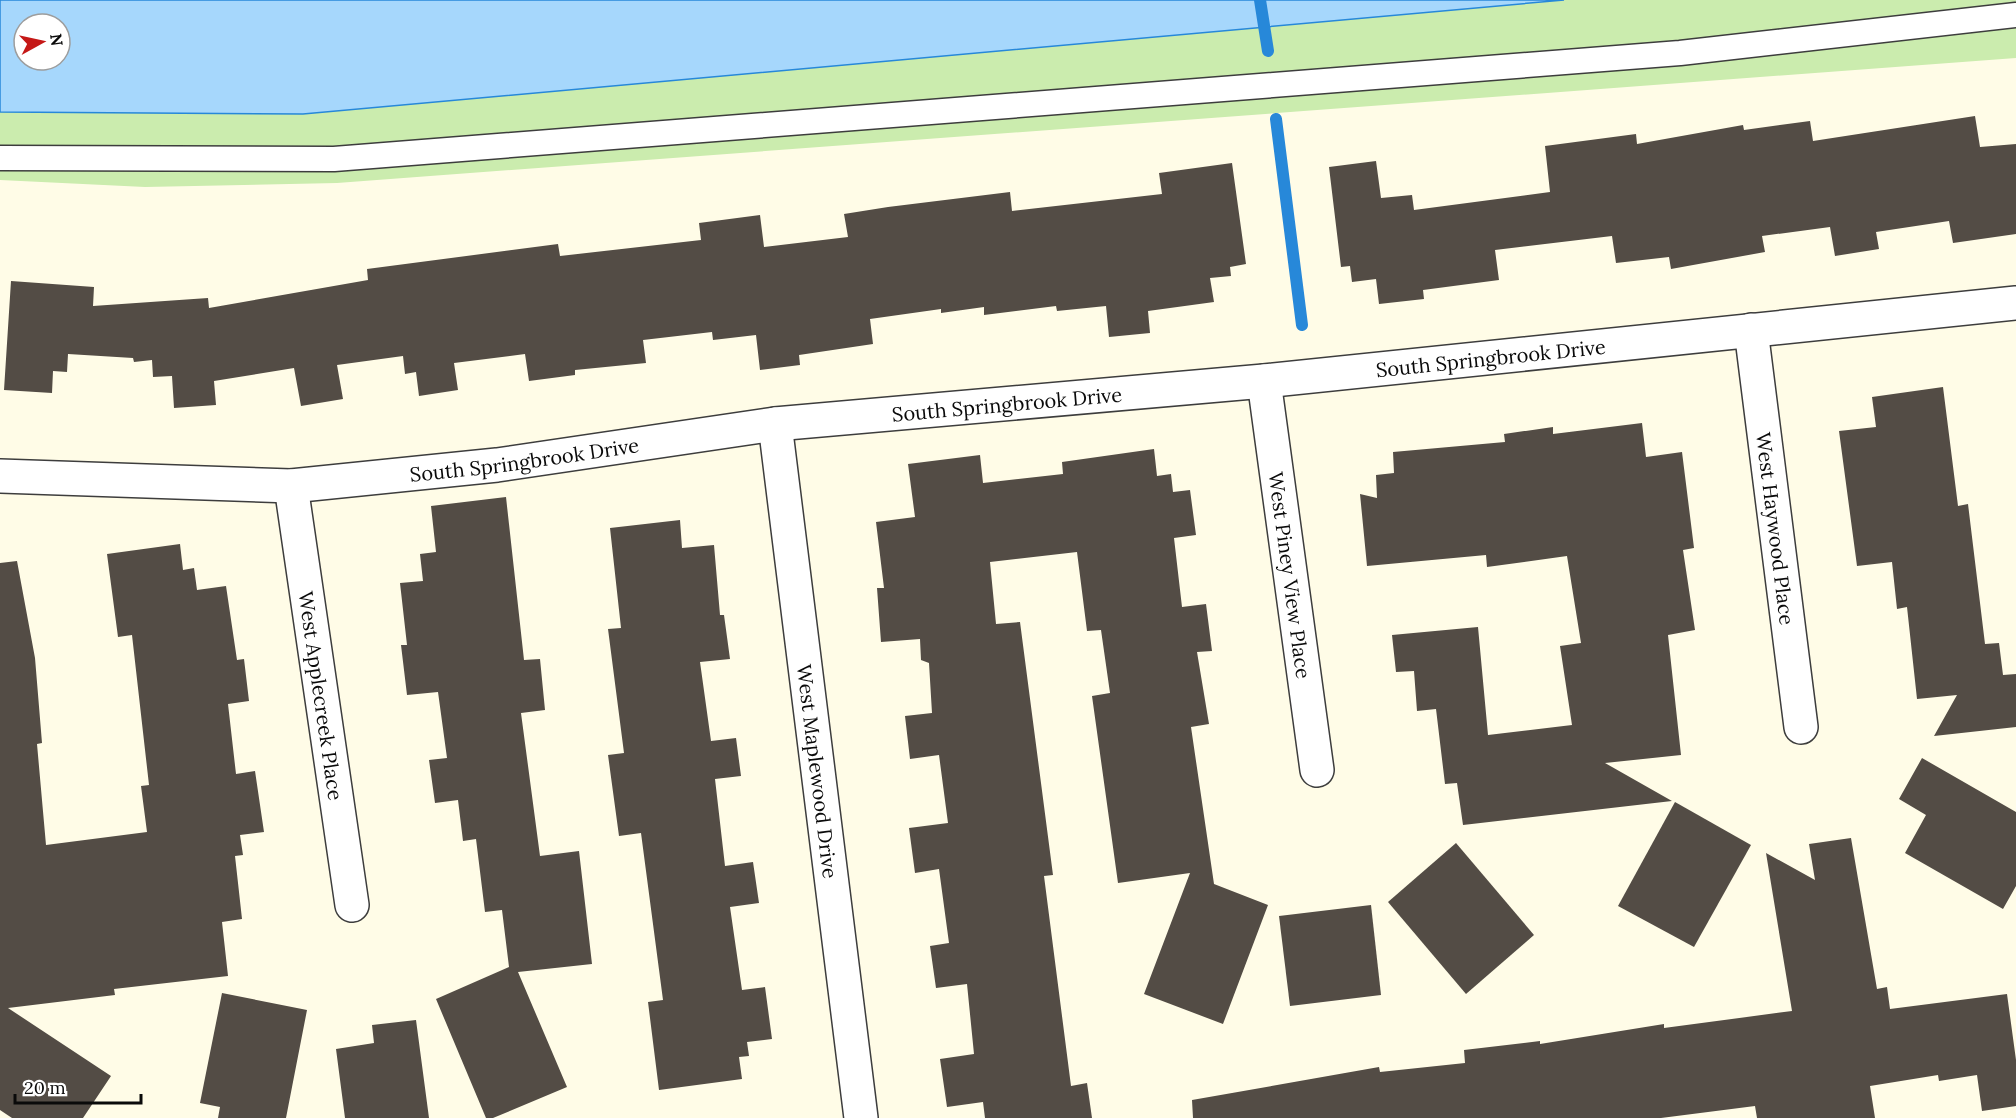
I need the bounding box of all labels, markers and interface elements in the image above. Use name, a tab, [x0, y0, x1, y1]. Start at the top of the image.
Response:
north arrow	[12, 12, 72, 72]
text: N	[46, 32, 68, 47]
street label: South Springbrook Drive	[1375, 333, 1607, 382]
street label: South Springbrook Drive	[891, 381, 1123, 426]
street label: West Haywood Place	[1751, 431, 1801, 626]
street label: South Springbrook Drive	[409, 432, 641, 486]
street label: West Piney View Place	[1264, 470, 1317, 680]
street label: West Applecreek Place	[294, 590, 349, 802]
street label: West Maplewood Drive	[792, 663, 844, 880]
scale bar	[15, 1067, 141, 1105]
text: 20 m	[24, 1076, 66, 1099]

